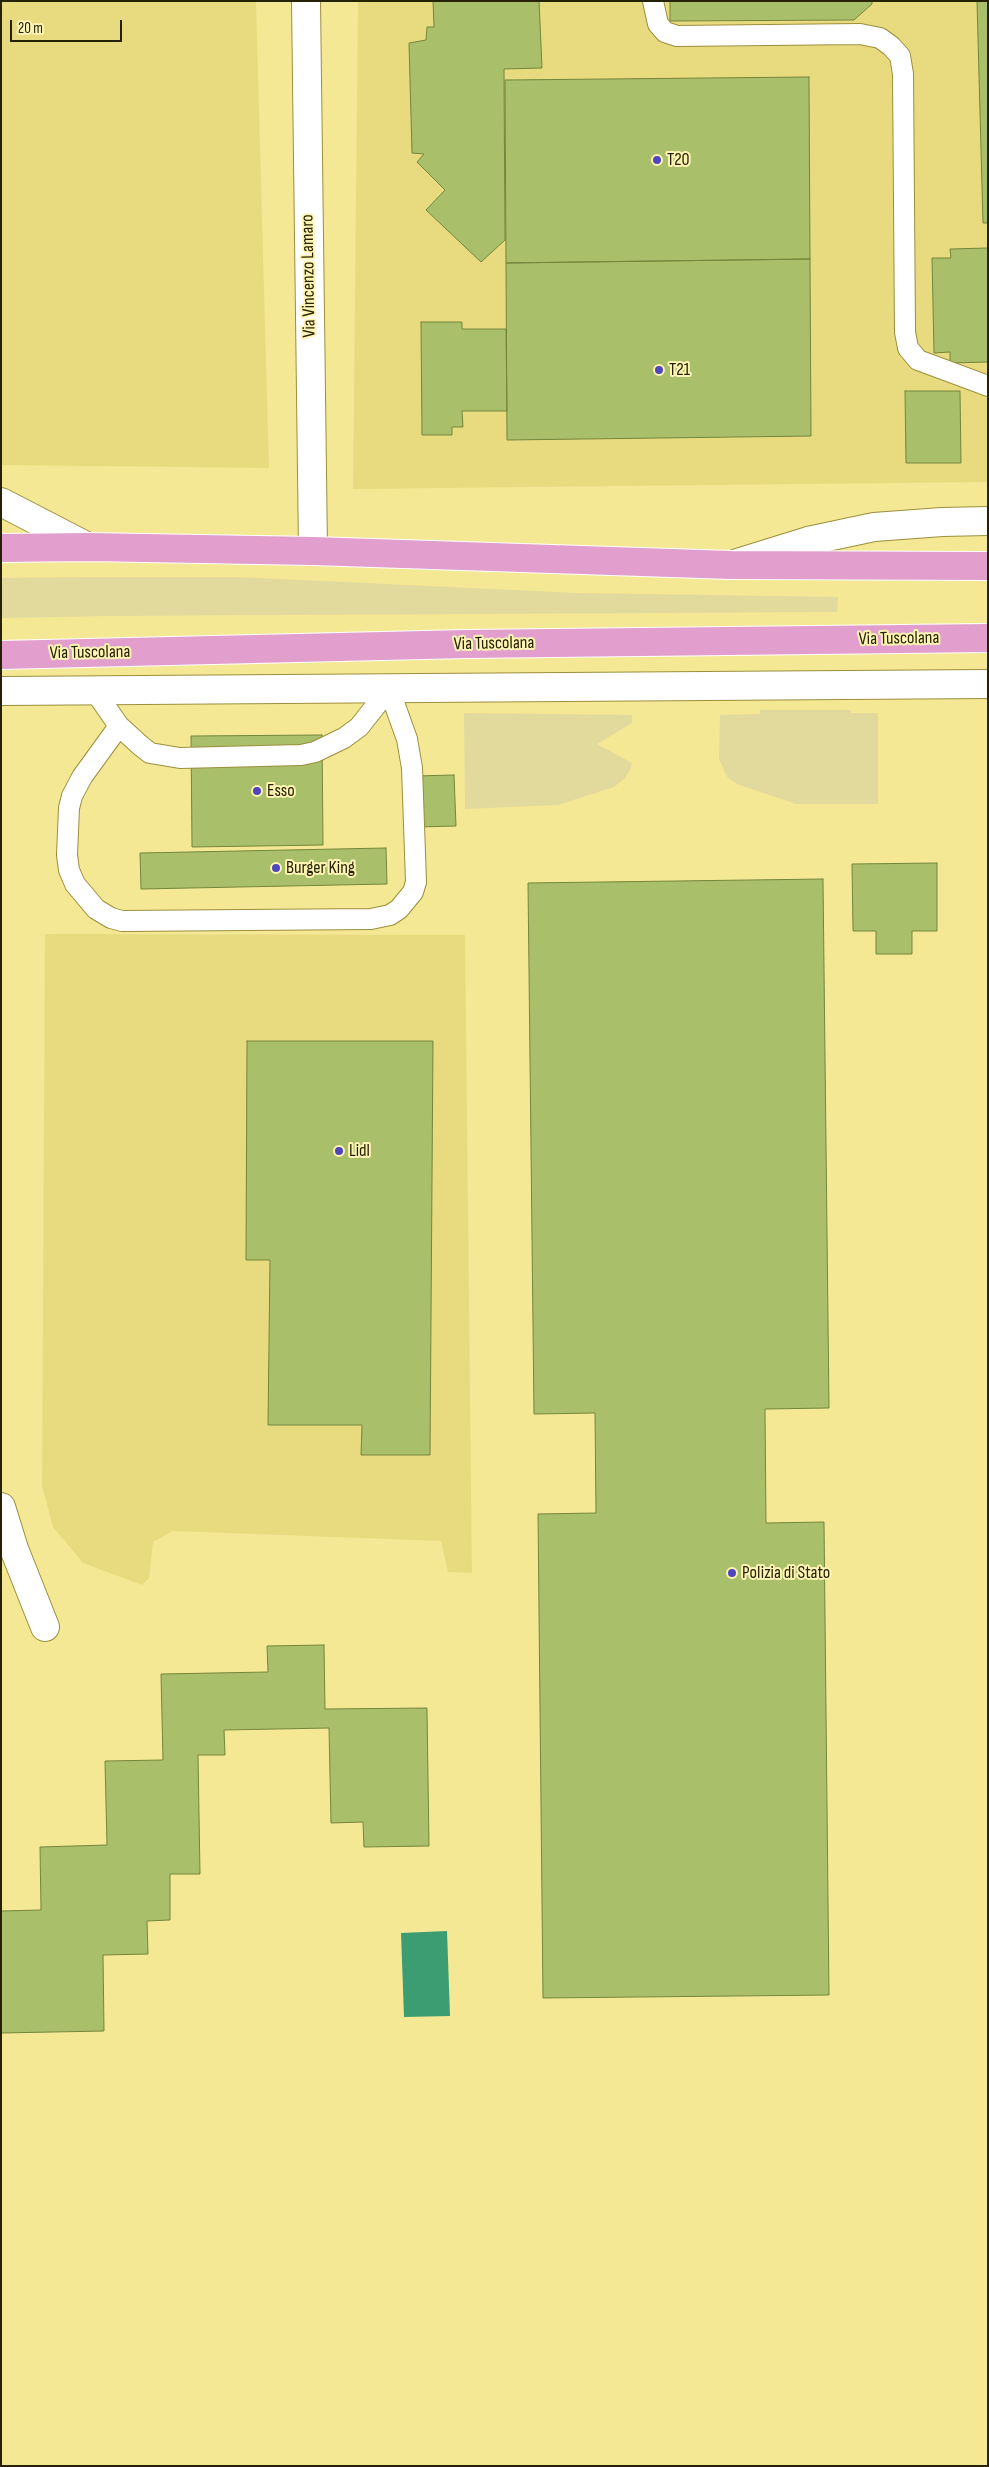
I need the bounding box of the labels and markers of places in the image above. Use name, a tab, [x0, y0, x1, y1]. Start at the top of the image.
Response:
place label: T20	[667, 149, 690, 171]
marker: T20	[651, 154, 663, 166]
place label: T21	[669, 359, 690, 381]
marker: T21	[653, 364, 665, 376]
place label: Esso	[267, 780, 295, 802]
marker: Esso	[251, 785, 263, 797]
place label: Burger King	[286, 857, 355, 879]
marker: Burger King	[270, 862, 282, 874]
place label: Lidl	[349, 1140, 370, 1162]
marker: Lidl	[333, 1145, 345, 1157]
place label: Polizia di Stato	[742, 1562, 830, 1584]
marker: Polizia di Stato	[726, 1567, 738, 1579]

